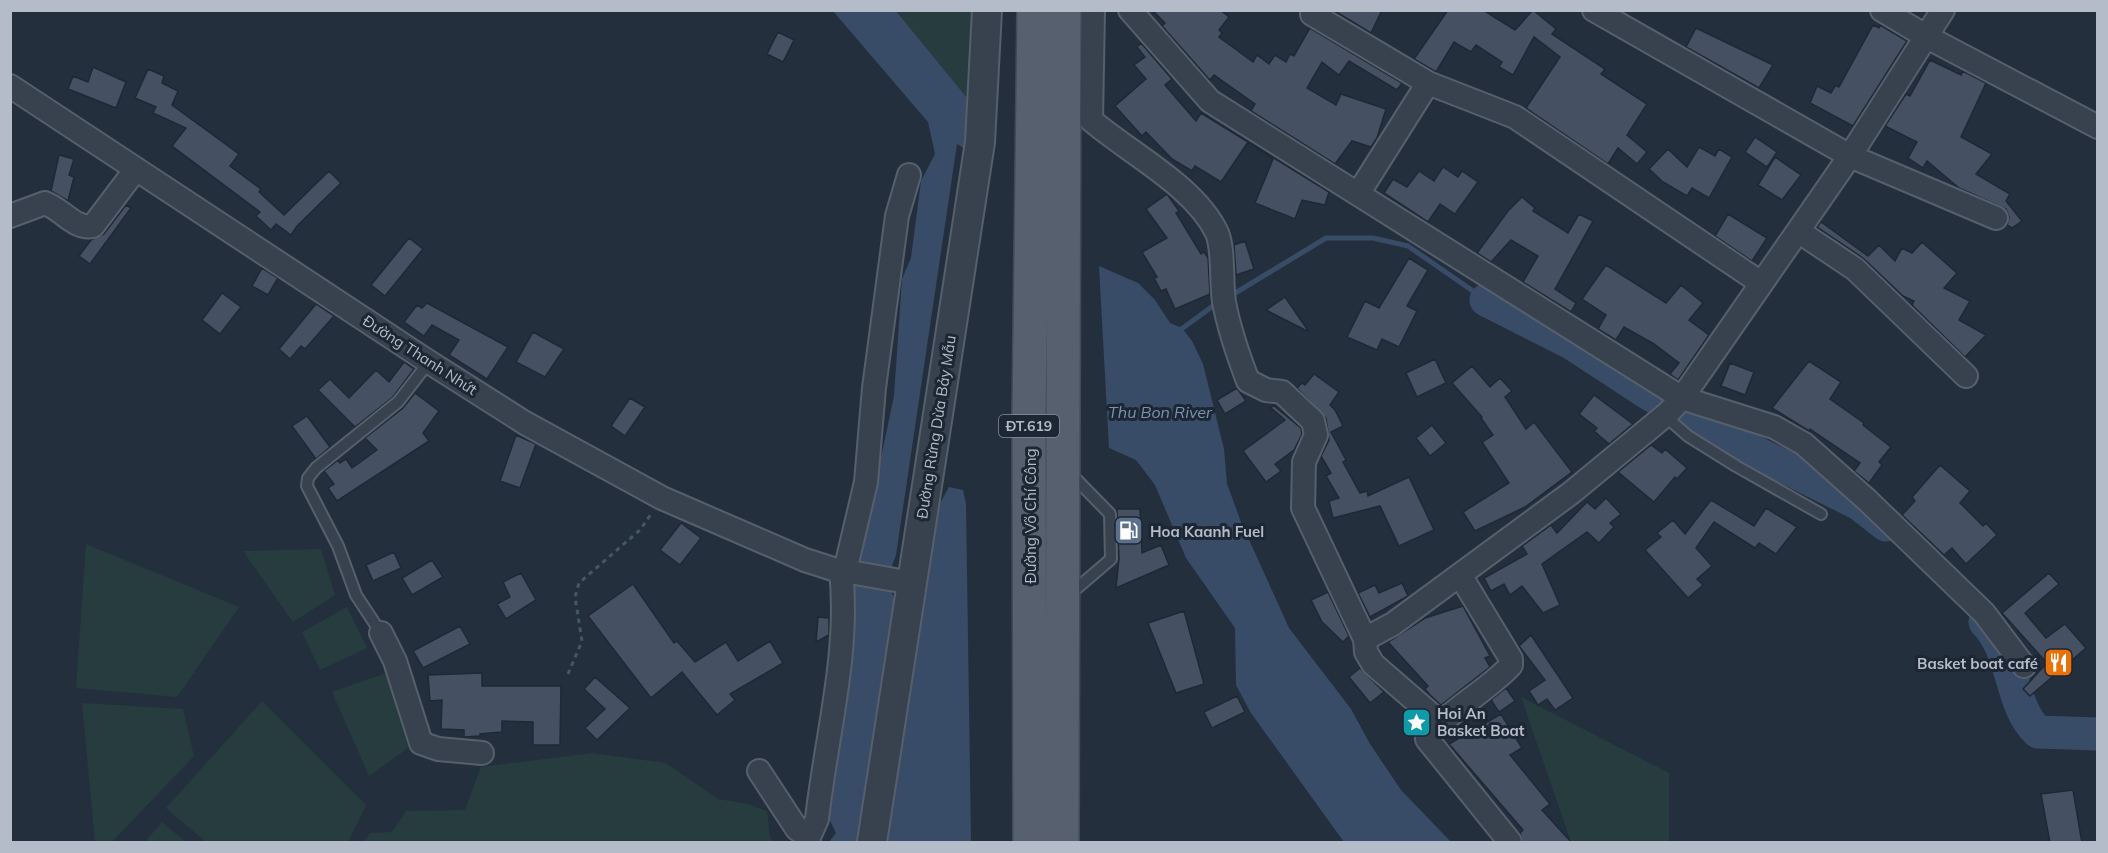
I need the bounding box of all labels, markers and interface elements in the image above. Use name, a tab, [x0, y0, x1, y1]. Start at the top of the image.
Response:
street label: Đường Thanh Nhứt	[359, 311, 481, 399]
street label: Đường Rừng Dừa Bảy Mẫu	[912, 334, 960, 520]
water label: Thu Bon River	[1108, 402, 1213, 422]
road number: ĐT.619	[999, 415, 1059, 437]
street label: Đường Võ Chí Công	[1021, 449, 1040, 583]
fuel station icon: Hoa Kaanh Fuel	[1113, 515, 1145, 547]
place label: Hoa Kaanh Fuel	[1150, 522, 1264, 541]
restaurant icon: Basket boat café	[2043, 647, 2075, 679]
place label: Basket boat café	[1917, 654, 2038, 673]
place label: Hoi An Basket Boat	[1437, 704, 1525, 740]
place icon: Hoi An Basket Boat	[1400, 706, 1432, 738]

